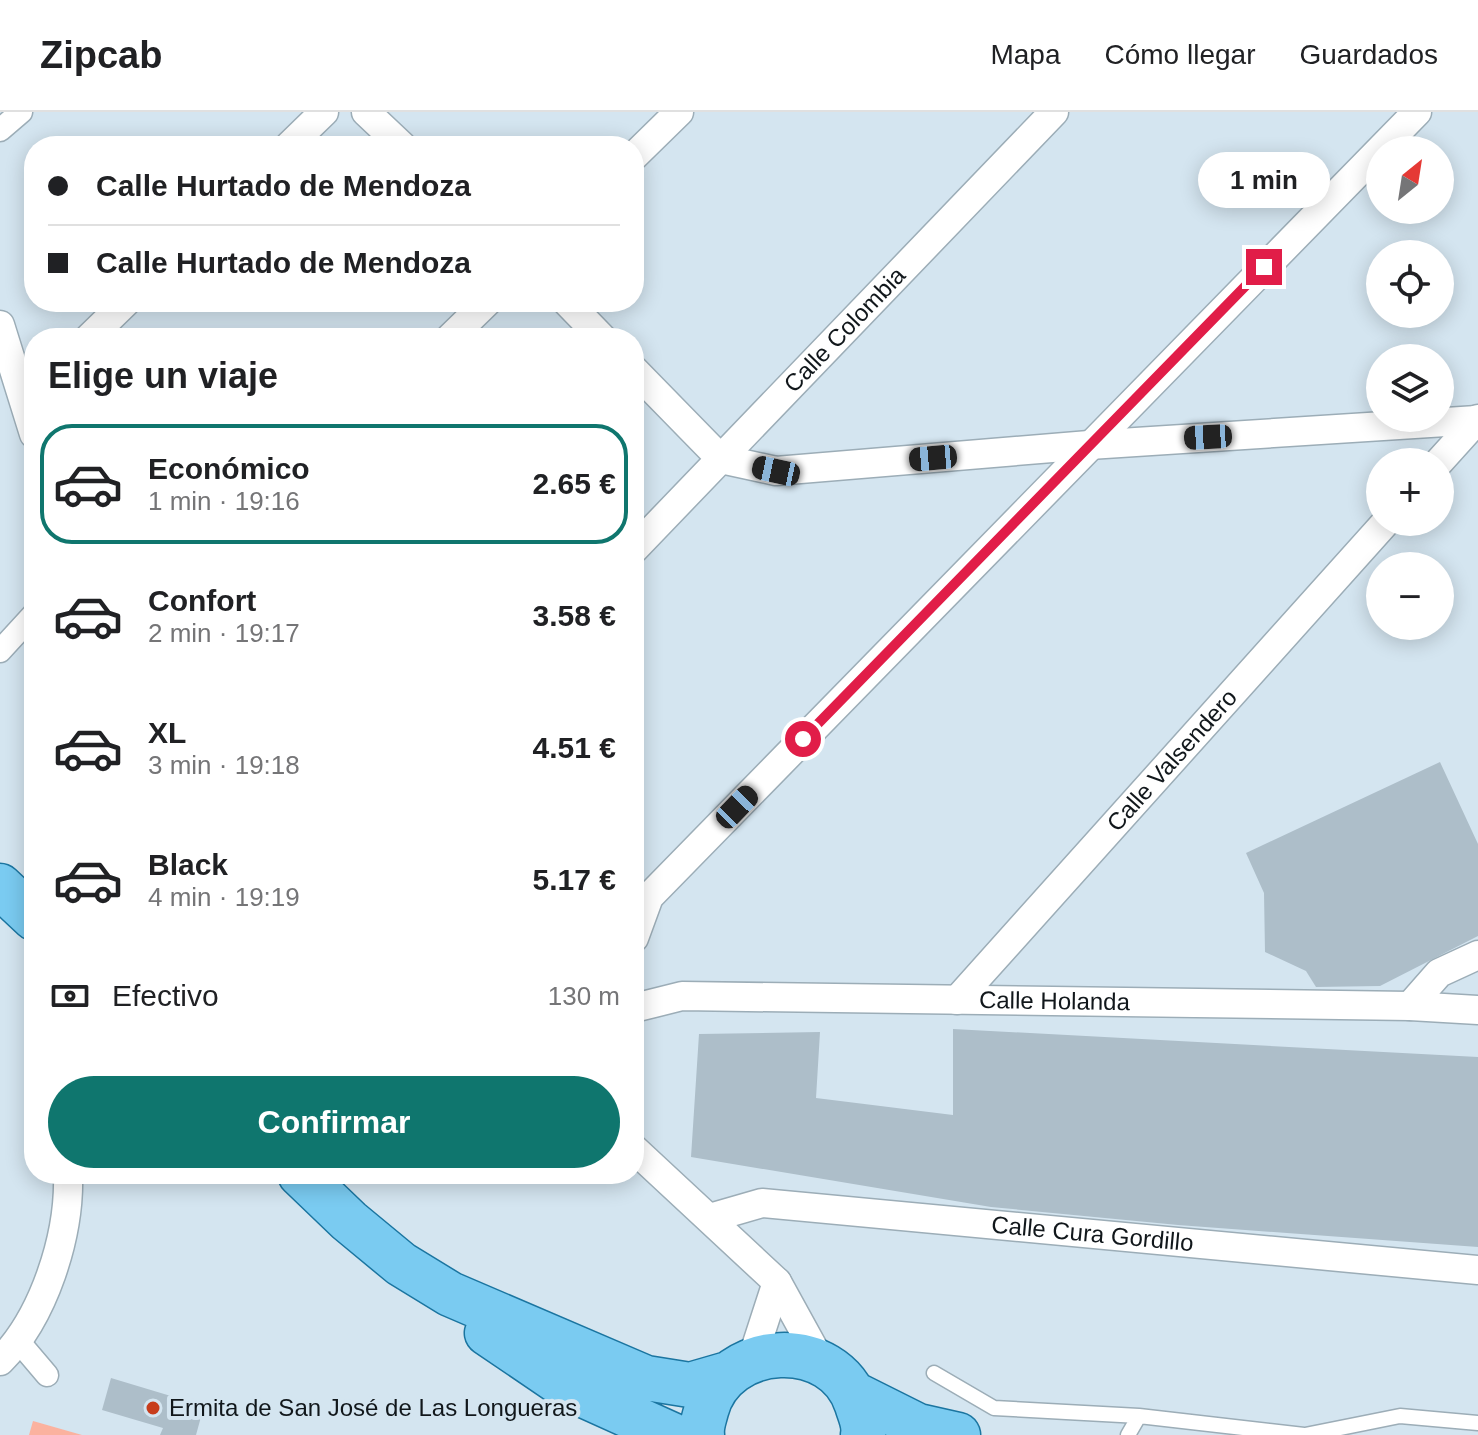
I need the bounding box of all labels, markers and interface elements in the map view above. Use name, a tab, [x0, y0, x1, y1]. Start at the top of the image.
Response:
text: Zipcab	[40, 34, 162, 76]
text: Mapa	[990, 39, 1061, 70]
text: Cómo llegar	[1105, 39, 1255, 70]
text: Guardados	[1299, 39, 1438, 70]
north arrow	[1366, 136, 1454, 224]
map controls	[1366, 136, 1454, 640]
callout: 1 min	[1198, 151, 1330, 207]
text: 1 min	[1230, 165, 1298, 195]
text: Calle Hurtado de Mendoza	[96, 169, 471, 202]
button: locate	[1366, 240, 1454, 328]
text: Calle Hurtado de Mendoza	[96, 246, 471, 279]
route end	[1246, 249, 1282, 285]
street label: Calle Colombia	[778, 261, 911, 398]
button: layers	[1366, 344, 1454, 432]
text: Elige un viaje	[48, 355, 278, 396]
car	[1183, 424, 1233, 450]
car	[908, 444, 958, 472]
icon: car	[52, 448, 124, 520]
button: +	[1366, 448, 1454, 536]
text: Económico	[148, 452, 310, 485]
car	[750, 454, 802, 488]
text: 2.65 €	[533, 467, 616, 500]
text: 1 min · 19:16	[148, 486, 300, 516]
button: −	[1366, 552, 1454, 640]
icon: car	[52, 580, 124, 652]
text: Confort	[148, 584, 256, 617]
text: 3.58 €	[533, 599, 616, 632]
text: 2 min · 19:17	[148, 618, 300, 648]
street label: Calle Valsendero	[1101, 684, 1242, 836]
icon: car	[52, 712, 124, 784]
text: XL	[148, 716, 186, 749]
route start	[785, 721, 821, 757]
text: 4.51 €	[533, 731, 616, 764]
text: 3 min · 19:18	[148, 750, 300, 780]
car	[712, 781, 762, 833]
icon: car	[52, 844, 124, 916]
text: Black	[148, 848, 228, 881]
text: 5.17 €	[533, 863, 616, 896]
text: 4 min · 19:19	[148, 882, 300, 912]
icon: cash	[48, 974, 92, 1018]
text: Efectivo	[112, 979, 219, 1012]
text: 130 m	[548, 981, 620, 1011]
street label: Calle Holanda	[979, 986, 1131, 1015]
button: Confirmar	[48, 1076, 620, 1168]
street label: Calle Cura Gordillo	[990, 1211, 1195, 1256]
place label: Ermita de San José de Las Longueras	[169, 1394, 577, 1421]
marker: Ermita de San José de Las Longueras	[144, 1399, 162, 1417]

